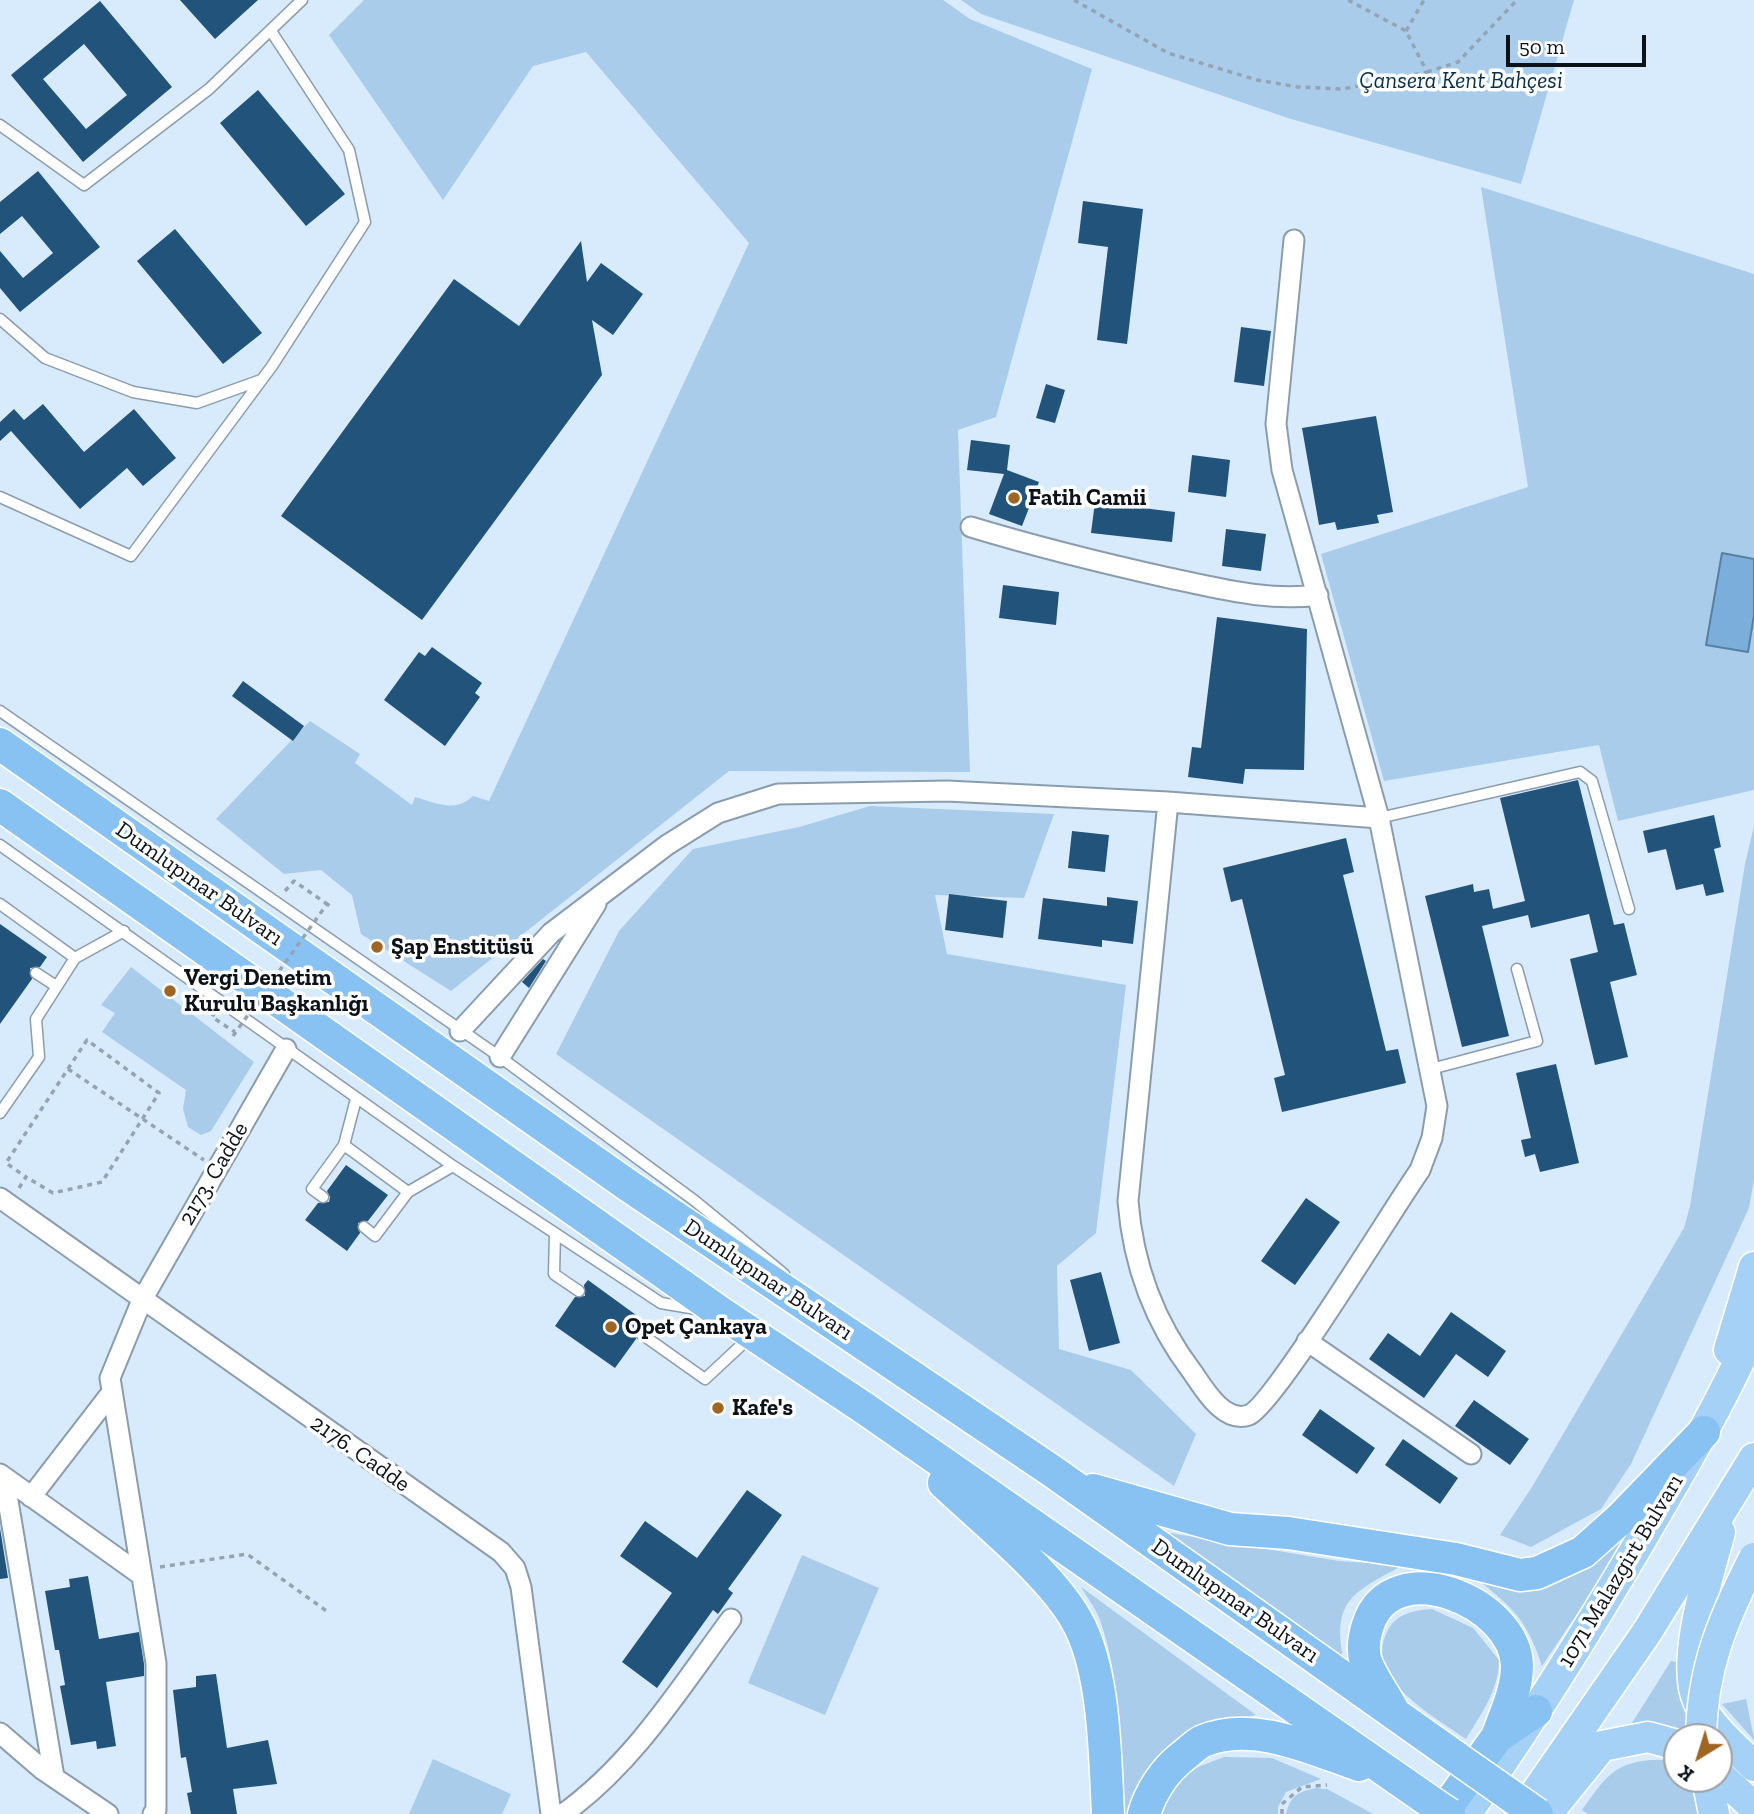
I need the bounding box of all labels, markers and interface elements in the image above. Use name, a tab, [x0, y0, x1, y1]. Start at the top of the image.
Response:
scale bar	[1509, 21, 1649, 65]
text: 50 m	[1519, 34, 1565, 59]
park label: Çansera Kent Bahçesi	[1359, 67, 1563, 95]
place label: Fatih Camii	[1028, 484, 1146, 512]
marker: Fatih Camii	[1006, 490, 1022, 506]
street label: Dumlupınar Bulvarı	[110, 816, 288, 952]
place label: Şap Enstitüsü	[391, 933, 533, 961]
marker: Şap Enstitüsü	[369, 939, 385, 955]
place label: Vergi Denetim Kurulu Başkanlığı	[184, 964, 368, 1018]
marker: Vergi Denetim Kurulu Başkanlığı	[162, 983, 178, 999]
street label: 2173. Cadde	[173, 1118, 255, 1230]
street label: Dumlupınar Bulvarı	[678, 1213, 858, 1347]
place label: Opet Çankaya	[625, 1313, 767, 1341]
marker: Opet Çankaya	[603, 1319, 619, 1335]
place label: Kafe's	[732, 1394, 793, 1422]
marker: Kafe's	[710, 1400, 726, 1416]
street label: 2176. Cadde	[305, 1410, 415, 1498]
street label: 1071 Malazgirt Bulvarı	[1553, 1470, 1689, 1672]
street label: Dumlupınar Bulvarı	[1146, 1533, 1324, 1669]
north arrow	[1663, 1723, 1733, 1793]
text: K	[1674, 1760, 1698, 1786]

